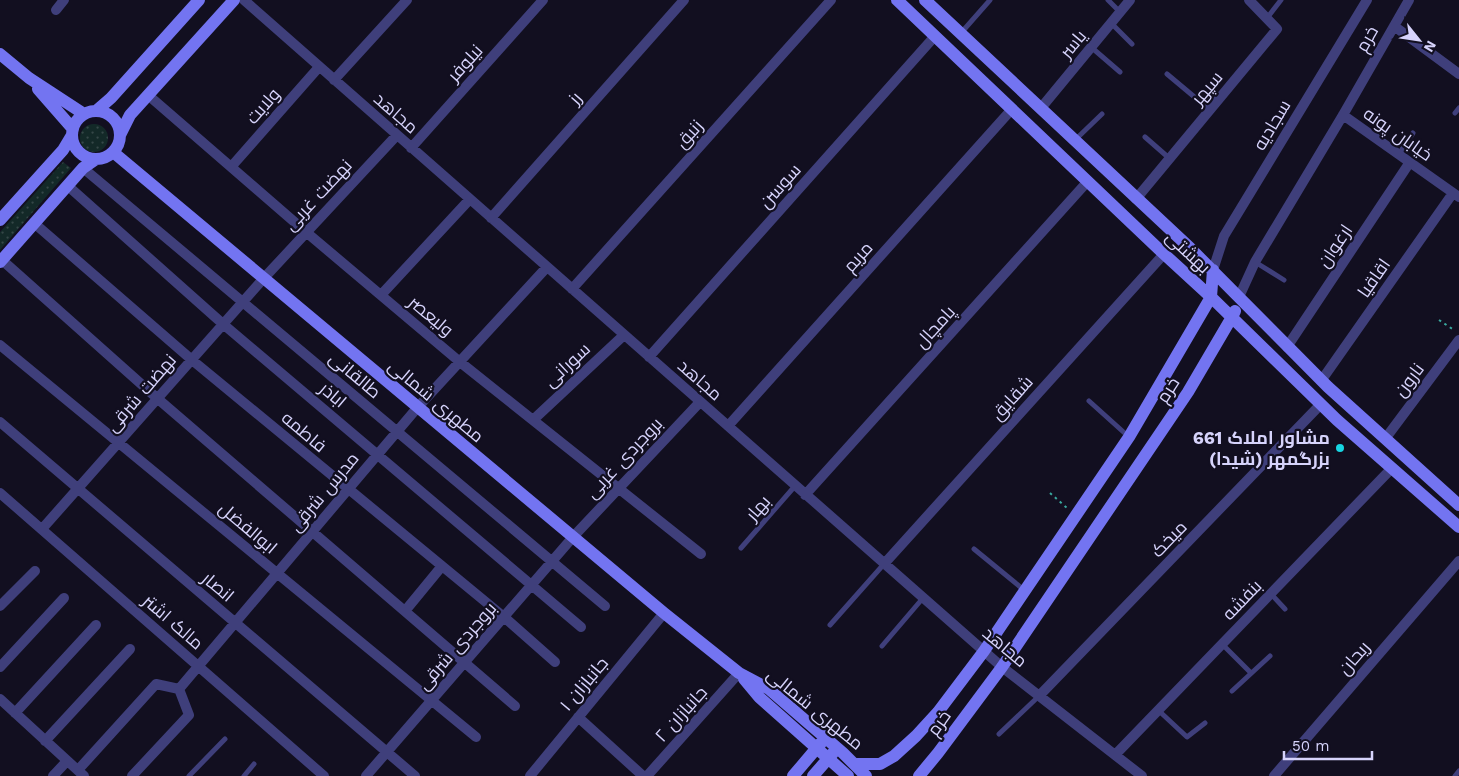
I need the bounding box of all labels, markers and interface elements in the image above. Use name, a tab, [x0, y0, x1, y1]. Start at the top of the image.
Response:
north arrow	[1394, 15, 1444, 65]
street label: خرم	[1351, 22, 1384, 57]
street label: یاسر	[1054, 25, 1091, 63]
text: N	[1421, 38, 1440, 55]
street label: نیلوفر	[442, 40, 487, 87]
street label: سپهر	[1186, 67, 1227, 110]
street label: ولایت	[241, 83, 285, 129]
street label: رز	[563, 87, 586, 110]
street label: مجاهد	[370, 88, 423, 138]
street label: سجادیه	[1248, 96, 1295, 154]
street label: خیابان پونه	[1359, 102, 1437, 167]
street label: زنبق	[670, 115, 708, 154]
street label: نهضت غربی	[279, 155, 357, 235]
street label: سوسن	[754, 159, 806, 213]
street label: ارغوان	[1313, 220, 1357, 272]
street label: بهشتی	[1161, 226, 1215, 278]
street label: مریم	[839, 237, 878, 278]
street label: اقاقیا	[1353, 254, 1394, 301]
street label: ولیعصر	[403, 290, 458, 341]
street label: پامچال	[910, 301, 961, 354]
street label: سورانی	[539, 338, 595, 392]
street label: طالقانی	[324, 347, 386, 403]
street label: نهضت شرقی	[101, 350, 181, 436]
street label: مطهری شمالی	[384, 355, 488, 447]
street label: مجاهد	[674, 355, 727, 405]
street label: نارون	[1389, 359, 1429, 401]
street label: شقایق	[986, 371, 1039, 426]
street label: خرم	[1152, 373, 1185, 408]
street label: اباذر	[314, 377, 351, 413]
street label: فاطمه	[278, 407, 331, 456]
street label: بروجردی غربی	[581, 413, 667, 503]
place label: مشاور املاک 661 بزرگمهر (شیدا)	[1193, 427, 1330, 470]
marker: مشاور املاک 661 بزرگمهر (شیدا)	[1334, 442, 1346, 454]
street label: مدرس شرقی	[284, 448, 364, 536]
street label: بهار	[740, 491, 775, 526]
street label: ابوالفضل	[214, 497, 282, 559]
street label: میخک	[1146, 516, 1191, 561]
street label: انصار	[197, 567, 238, 607]
street label: بنفشه	[1218, 575, 1266, 624]
street label: مالک اشتر	[137, 589, 208, 654]
street label: بروجردی شرقی	[413, 597, 501, 695]
street label: مجاهد	[979, 622, 1032, 671]
street label: ریحان	[1333, 637, 1375, 679]
street label: جانبازان ۱	[555, 652, 613, 716]
street label: مطهری شمالی	[762, 663, 868, 755]
street label: جانبازان ۲	[650, 681, 712, 747]
street label: خرم	[922, 706, 957, 741]
scale bar	[1284, 728, 1372, 760]
text: 50 m	[1292, 737, 1329, 755]

